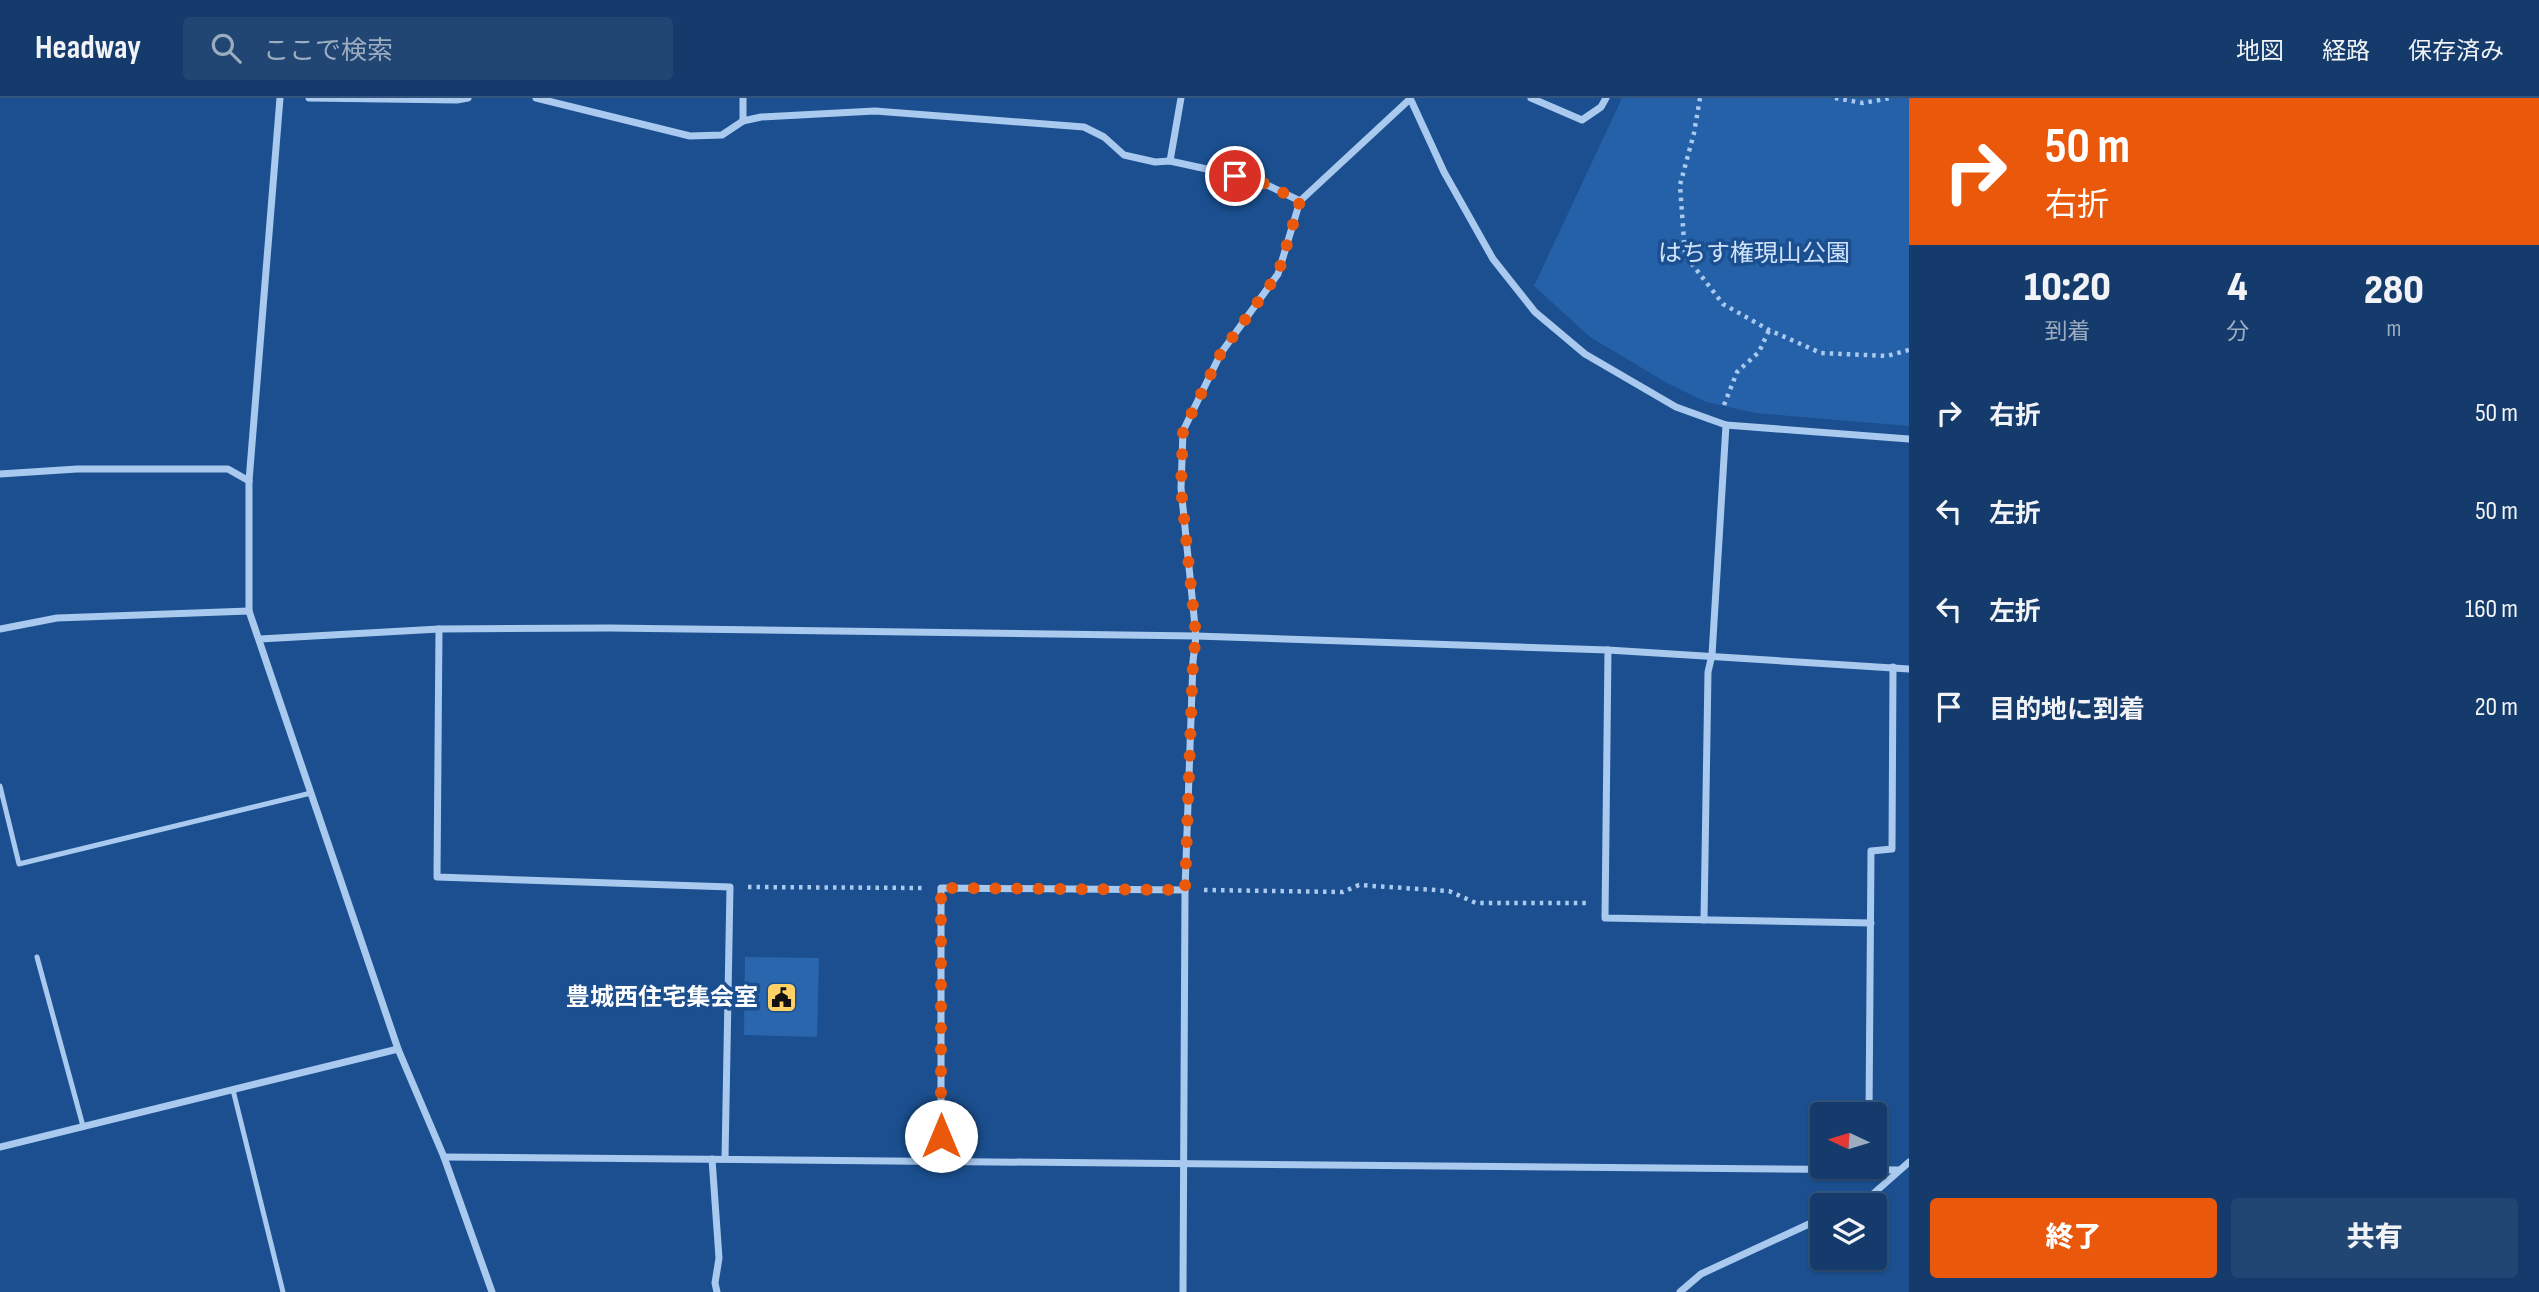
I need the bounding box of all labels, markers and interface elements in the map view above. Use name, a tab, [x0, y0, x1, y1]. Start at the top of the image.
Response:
search box	[183, 17, 673, 80]
text: Headway	[35, 28, 141, 68]
icon: search	[207, 29, 245, 67]
text: ここで検索	[263, 36, 393, 67]
text: 地図	[2236, 37, 2284, 66]
text: 経路	[2322, 37, 2370, 66]
text: 保存済み	[2408, 37, 2504, 66]
text: 50 m	[2045, 118, 2130, 177]
icon: right	[1930, 126, 2021, 217]
pin	[1205, 146, 1265, 206]
icon: arrive	[1216, 157, 1254, 195]
text: 右折	[2045, 186, 2109, 225]
park label: はちす権現山公園	[1658, 239, 1850, 268]
text: 10:20	[2024, 262, 2111, 313]
text: 4	[2227, 262, 2248, 313]
text: 280	[2364, 265, 2424, 316]
text: m	[2387, 315, 2401, 343]
text: 到着	[2044, 318, 2090, 346]
text: 分	[2226, 318, 2249, 346]
icon: right	[1930, 394, 1968, 432]
text: 50 m	[2475, 398, 2518, 429]
text: 右折	[1989, 401, 2041, 432]
icon: left	[1930, 492, 1968, 530]
text: 50 m	[2475, 496, 2518, 527]
text: 左折	[1989, 499, 2041, 530]
icon: left	[1930, 590, 1968, 628]
text: 160 m	[2465, 594, 2518, 625]
text: 左折	[1989, 597, 2041, 628]
icon: arrive	[1930, 688, 1968, 726]
text: 20 m	[2475, 692, 2518, 723]
text: 目的地に到着	[1989, 695, 2145, 726]
public building icon: 豊城西住宅集会室	[764, 980, 798, 1014]
place label: 豊城西住宅集会室	[566, 983, 758, 1012]
position arrow	[904, 1099, 978, 1173]
north arrow	[1810, 1102, 1886, 1180]
map controls	[1810, 1102, 1887, 1270]
button: layers	[1810, 1193, 1887, 1270]
button: 終了	[1930, 1198, 2217, 1278]
button: 共有	[2231, 1198, 2518, 1278]

